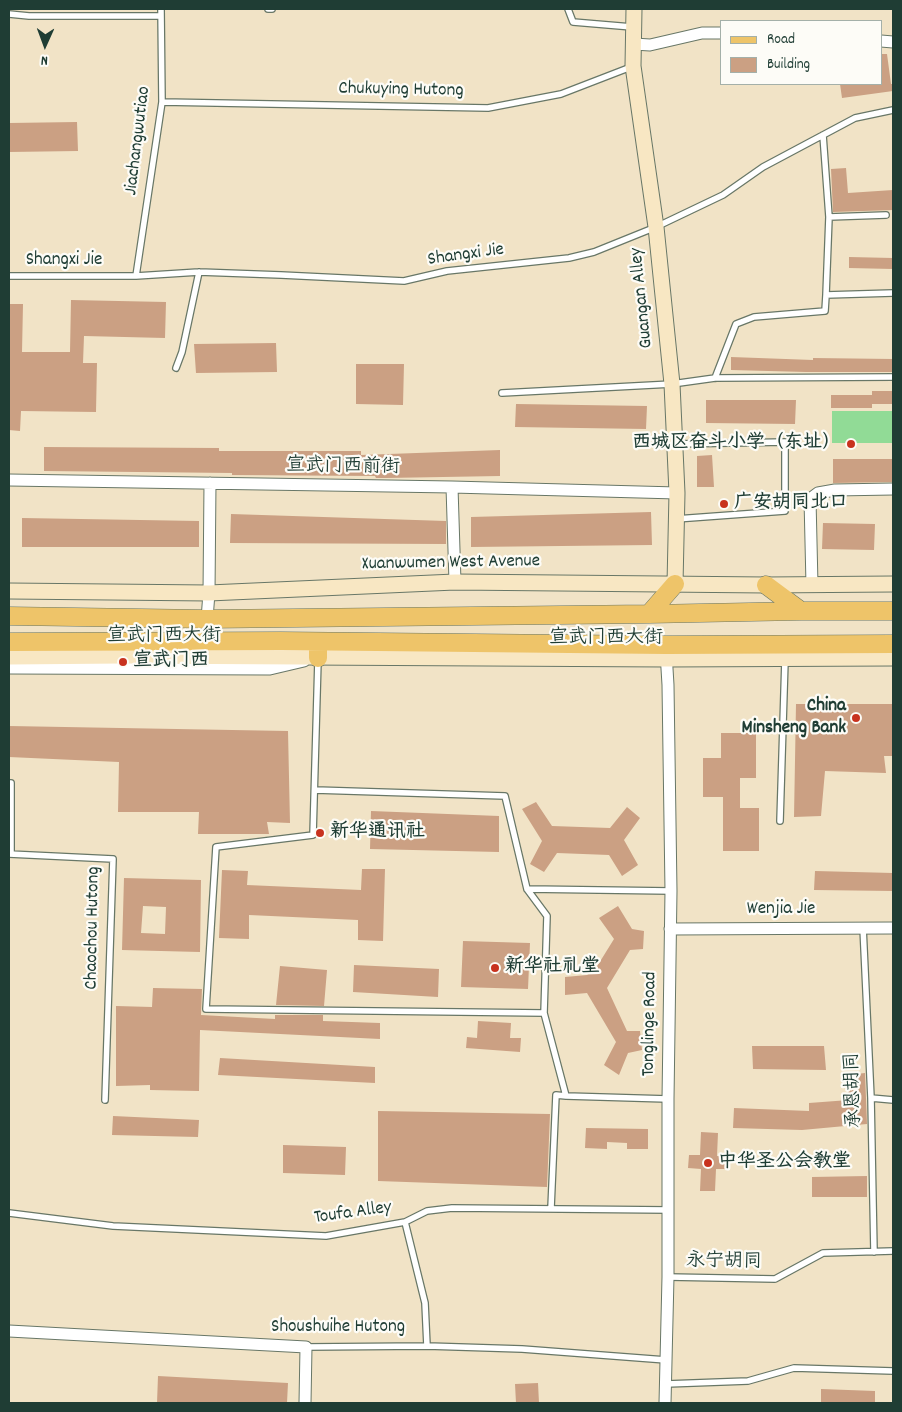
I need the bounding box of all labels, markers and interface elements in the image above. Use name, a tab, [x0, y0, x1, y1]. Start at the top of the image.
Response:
north arrow	[20, 20, 70, 70]
legend	[720, 20, 882, 85]
text: Road	[767, 29, 795, 51]
text: N	[41, 50, 48, 70]
text: Building	[767, 54, 810, 76]
street label: Chukuying Hutong	[338, 79, 464, 103]
street label: Jiachangwutiao	[121, 85, 157, 197]
street label: Shangxi Jie	[426, 239, 506, 273]
street label: Guangan Alley	[626, 246, 660, 350]
street label: Shangxi Jie	[26, 250, 102, 272]
place label: 西城区奋斗小学（东址）	[632, 433, 841, 455]
marker: 西城区奋斗小学（东址）	[845, 438, 857, 450]
street label: 宣武门西前街	[286, 456, 400, 480]
place label: 广安胡同北口	[734, 493, 848, 515]
marker: 广安胡同北口	[718, 498, 730, 510]
street label: Xuanwumen West Avenue	[362, 551, 540, 577]
street label: 宣武门西大街	[107, 626, 221, 648]
street label: 宣武门西大街	[549, 628, 663, 650]
place label: 宣武门西	[133, 651, 209, 673]
marker: 宣武门西	[117, 656, 129, 668]
place label: China Minsheng Bank	[742, 696, 846, 740]
marker: China Minsheng Bank	[850, 712, 862, 724]
place label: 新华通讯社	[330, 822, 425, 844]
marker: 新华通讯社	[314, 827, 326, 839]
street label: Chaochou Hutong	[82, 866, 106, 990]
street label: Wenjia Jie	[747, 899, 815, 921]
place label: 新华社礼堂	[505, 957, 600, 979]
marker: 新华社礼堂	[489, 962, 501, 974]
street label: Tonglinge Road	[639, 971, 663, 1077]
street label: 承恩胡同	[842, 1052, 868, 1128]
place label: 中华圣公会教堂	[718, 1152, 851, 1174]
marker: 中华圣公会教堂	[702, 1157, 714, 1169]
street label: Toufa Alley	[313, 1197, 393, 1231]
street label: 永宁胡同	[686, 1251, 762, 1275]
street label: Shoushuihe Hutong	[271, 1317, 405, 1339]

